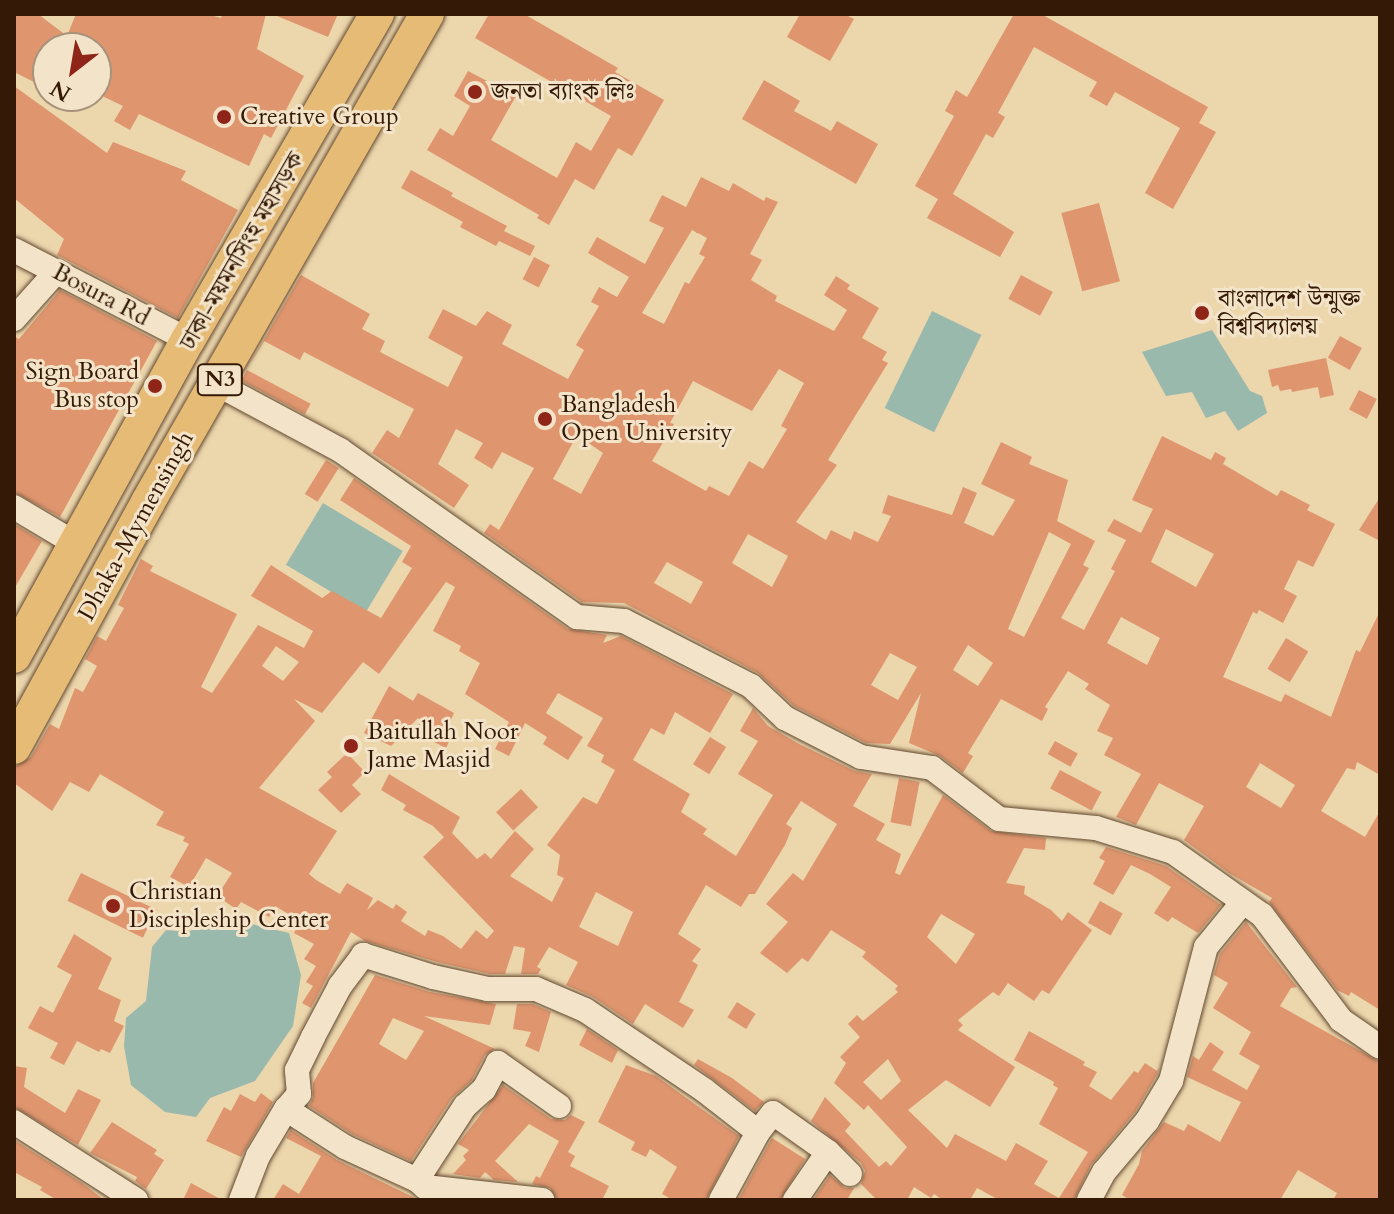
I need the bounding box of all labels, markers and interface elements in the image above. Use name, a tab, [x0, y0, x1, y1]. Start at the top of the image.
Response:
north arrow	[32, 32, 112, 112]
text: N	[45, 73, 77, 109]
place label: জনতা ব্যাংক লিঃ	[491, 78, 635, 106]
marker: জনতা ব্যাংক লিঃ	[466, 83, 484, 101]
place label: Creative Group	[240, 103, 399, 131]
marker: Creative Group	[215, 108, 233, 126]
street label: ঢাকা-ময়মনসিংহ মহাসড়ক	[174, 147, 310, 355]
street label: Bosura Rd	[48, 258, 154, 332]
place label: বাংলাদেশ উন্মুক্ত বিশ্ববিদ্যালয়	[1218, 285, 1360, 341]
marker: বাংলাদেশ উন্মুক্ত বিশ্ববিদ্যালয়	[1193, 304, 1211, 322]
place label: Sign Board Bus stop	[26, 358, 139, 414]
road number: N3	[196, 362, 244, 398]
marker: Sign Board Bus stop	[146, 377, 164, 395]
place label: Bangladesh Open University	[561, 391, 732, 447]
marker: Bangladesh Open University	[536, 410, 554, 428]
street label: Dhaka-Mymensingh	[72, 426, 200, 626]
place label: Baitullah Noor Jame Masjid	[367, 718, 519, 774]
marker: Baitullah Noor Jame Masjid	[342, 737, 360, 755]
place label: Christian Discipleship Center	[129, 878, 328, 934]
marker: Christian Discipleship Center	[104, 897, 122, 915]

